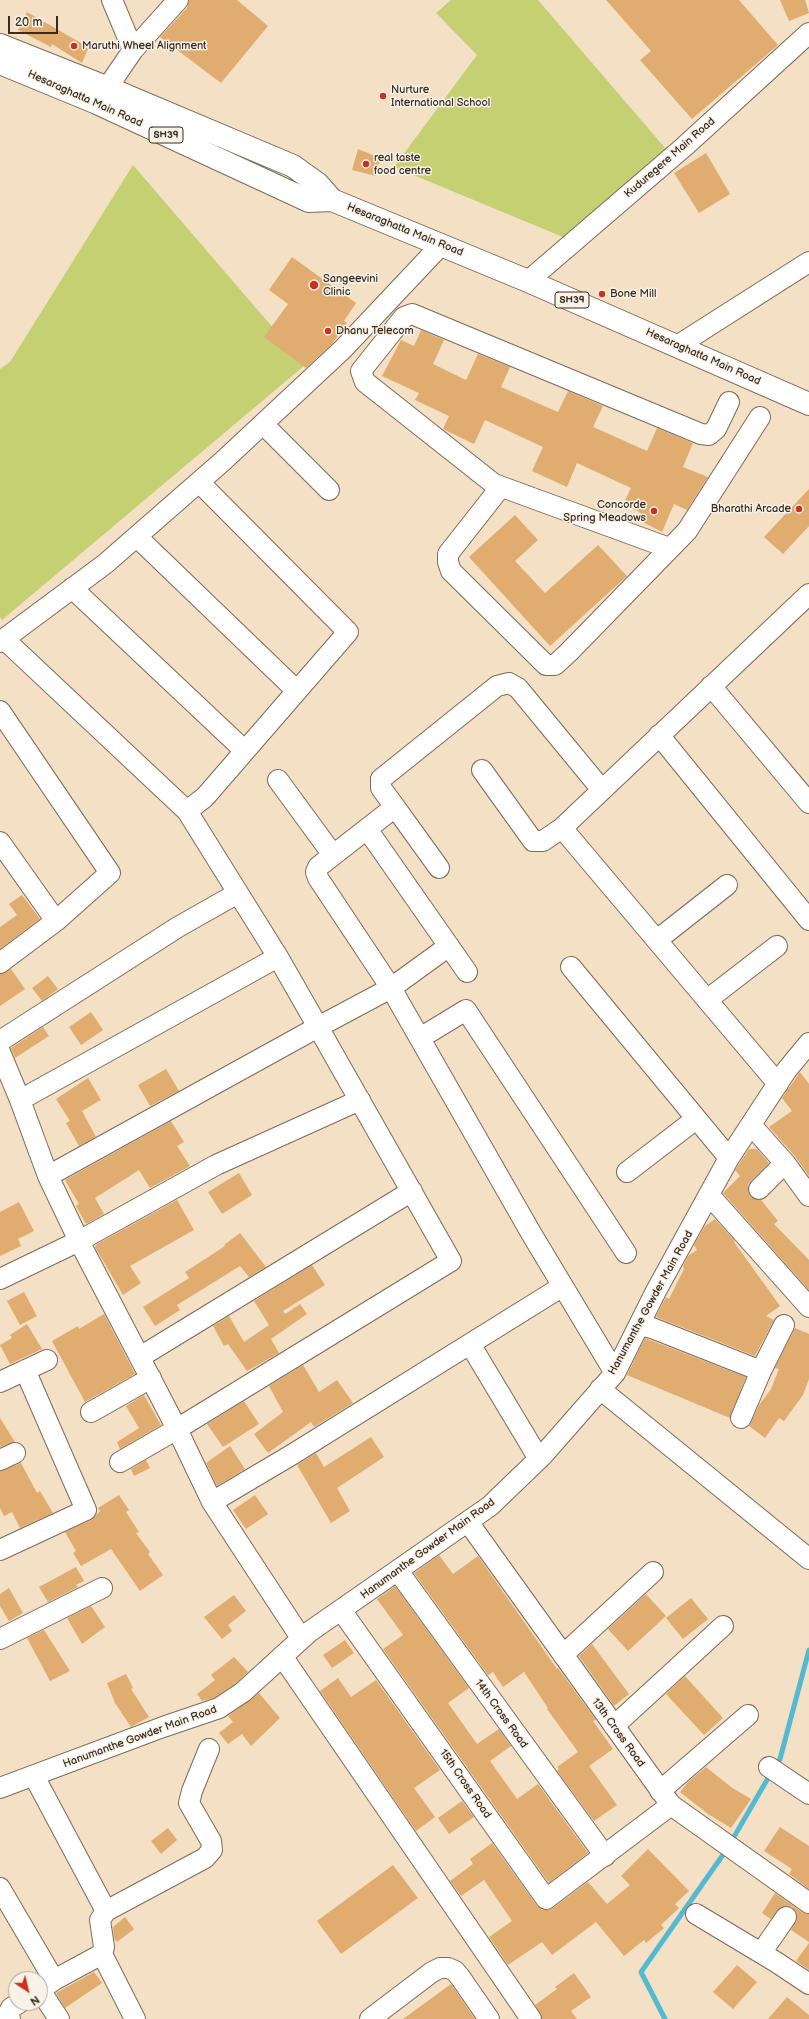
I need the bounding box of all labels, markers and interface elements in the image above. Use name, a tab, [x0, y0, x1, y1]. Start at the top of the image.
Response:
scale bar	[10, 8, 60, 34]
text: 20 m	[15, 15, 42, 30]
place label: Maruthi Wheel Alignment	[82, 39, 206, 53]
marker: Maruthi Wheel Alignment	[69, 41, 79, 51]
street label: Hesaraghatta Main Road	[25, 68, 145, 130]
place label: Nurture International School	[391, 83, 490, 109]
marker: Nurture International School	[378, 91, 388, 101]
street label: Kuduregere Main Road	[622, 115, 718, 201]
road number: SH39	[149, 127, 183, 143]
place label: real taste food centre	[374, 151, 431, 177]
marker: real taste food centre	[361, 159, 371, 169]
street label: Hesaraghatta Main Road	[345, 201, 465, 259]
place label: Sangeevini Clinic	[323, 272, 378, 298]
marker: Sangeevini Clinic	[308, 279, 320, 291]
place label: Bone Mill	[610, 287, 656, 301]
marker: Bone Mill	[597, 289, 607, 299]
road number: SH39	[555, 292, 589, 308]
place label: Dhanu Telecom	[336, 324, 414, 338]
marker: Dhanu Telecom	[323, 326, 333, 336]
street label: Hesaraghatta Main Road	[643, 326, 763, 388]
place label: Concorde Spring Meadows	[563, 498, 646, 524]
place label: Bharathi Arcade	[711, 502, 791, 516]
marker: Bharathi Arcade	[794, 504, 804, 514]
marker: Concorde Spring Meadows	[649, 506, 659, 516]
street label: Hanumanthe Gowder Main Road	[606, 1229, 696, 1377]
street label: Hanumanthe Gowder Main Road	[358, 1496, 498, 1602]
street label: 14th Cross Road	[472, 1677, 530, 1751]
street label: 13th Cross Road	[589, 1696, 647, 1770]
street label: Hanumanthe Gowder Main Road	[61, 1703, 219, 1771]
street label: 15th Cross Road	[436, 1747, 494, 1821]
north arrow	[8, 1971, 48, 2011]
text: N	[27, 1993, 42, 2008]

